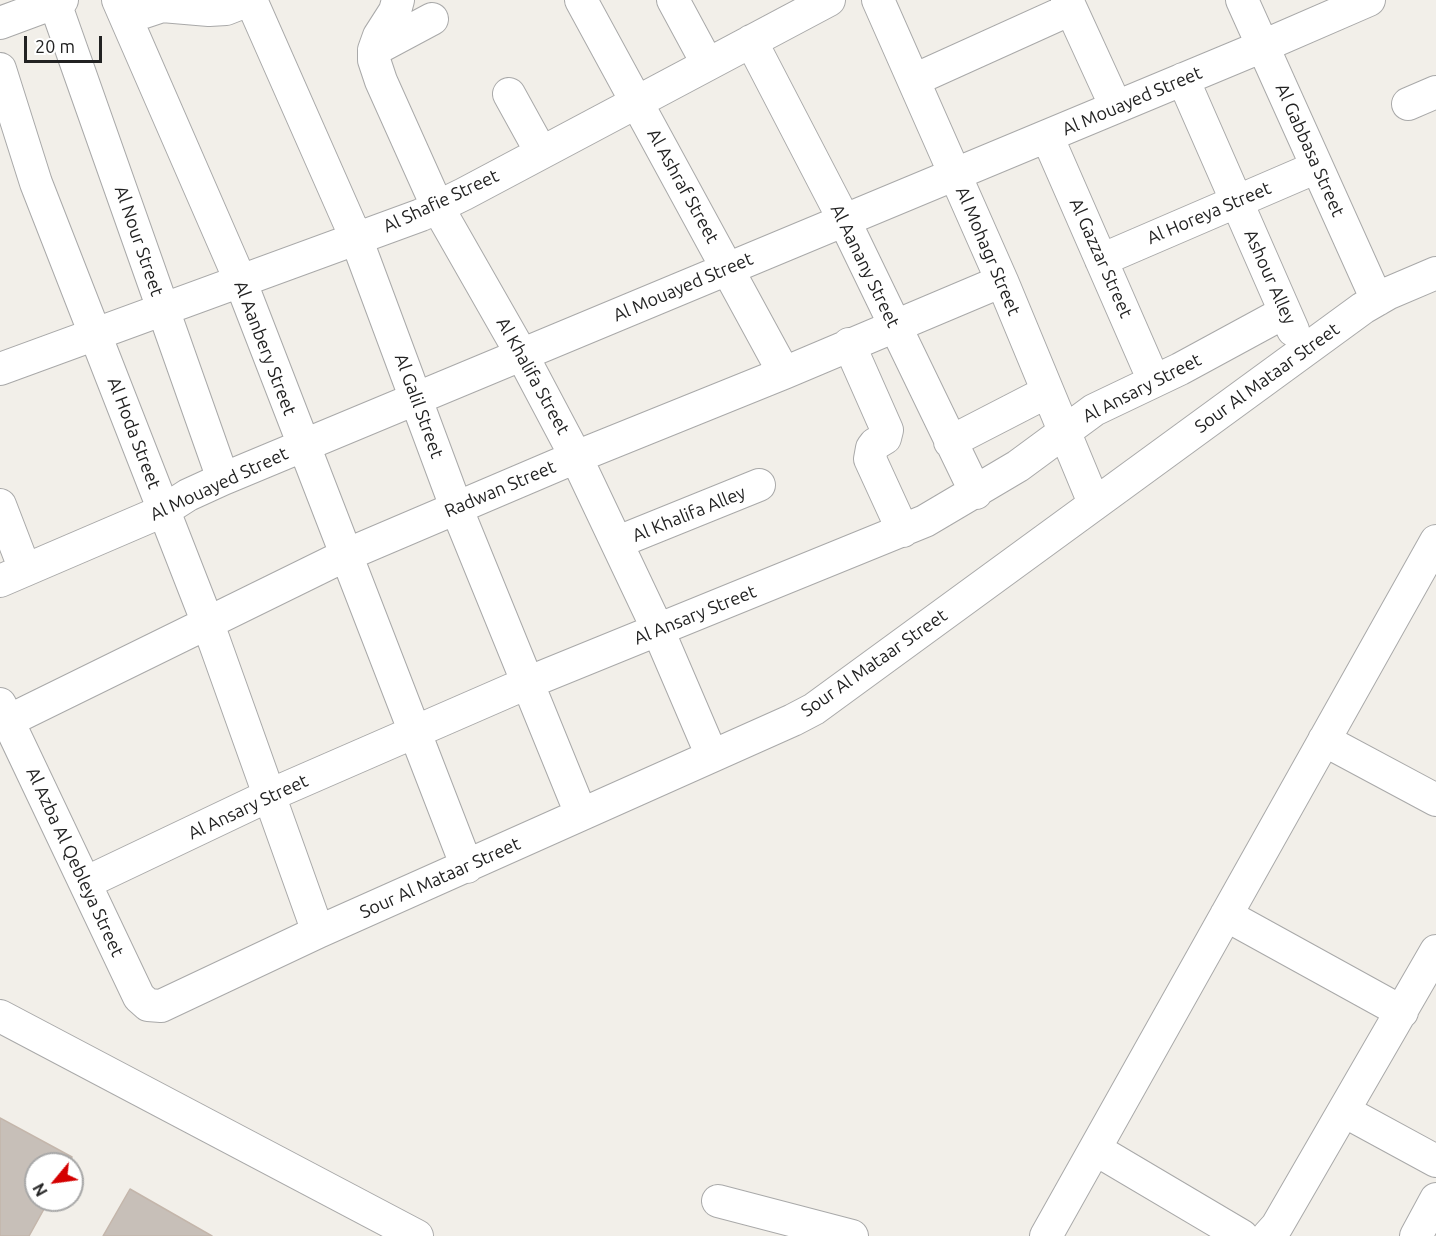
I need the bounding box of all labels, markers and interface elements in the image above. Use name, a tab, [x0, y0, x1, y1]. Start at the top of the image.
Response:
scale bar	[27, 24, 105, 62]
text: 20 m	[35, 36, 75, 56]
street label: Al Mouayed Street	[1059, 62, 1205, 140]
street label: Al Gabbasa Street	[1271, 80, 1349, 220]
street label: Al Ashraf Street	[643, 125, 723, 247]
street label: Al Shafie Street	[380, 165, 502, 237]
street label: Al Horeya Street	[1144, 177, 1274, 249]
street label: Al Nour Street	[110, 183, 168, 299]
street label: Al Mohagr Street	[951, 183, 1025, 319]
street label: Al Gazzar Street	[1065, 195, 1137, 321]
street label: Al Aanany Street	[826, 201, 904, 331]
street label: Ashour Alley	[1239, 226, 1301, 328]
street label: Al Mouayed Street	[610, 248, 756, 326]
street label: Al Aanbery Street	[229, 278, 301, 418]
street label: Al Khalifa Street	[492, 314, 574, 438]
street label: Sour Al Mataar Street	[1191, 318, 1343, 438]
street label: Al Ansary Street	[1079, 349, 1205, 427]
street label: Al Galil Street	[390, 351, 448, 461]
street label: Al Hoda Street	[103, 374, 165, 492]
street label: Al Mouayed Street	[147, 443, 291, 525]
street label: Radwan Street	[441, 456, 559, 522]
street label: Al Khalifa Alley	[629, 481, 749, 547]
street label: Al Ansary Street	[631, 581, 759, 649]
street label: Sour Al Mataar Street	[797, 604, 951, 722]
street label: Al Azba Al Qebleya Street	[22, 764, 128, 960]
street label: Al Ansary Street	[185, 770, 311, 844]
street label: Sour Al Mataar Street	[356, 833, 524, 923]
north arrow	[24, 1152, 84, 1212]
text: N	[29, 1180, 51, 1199]

